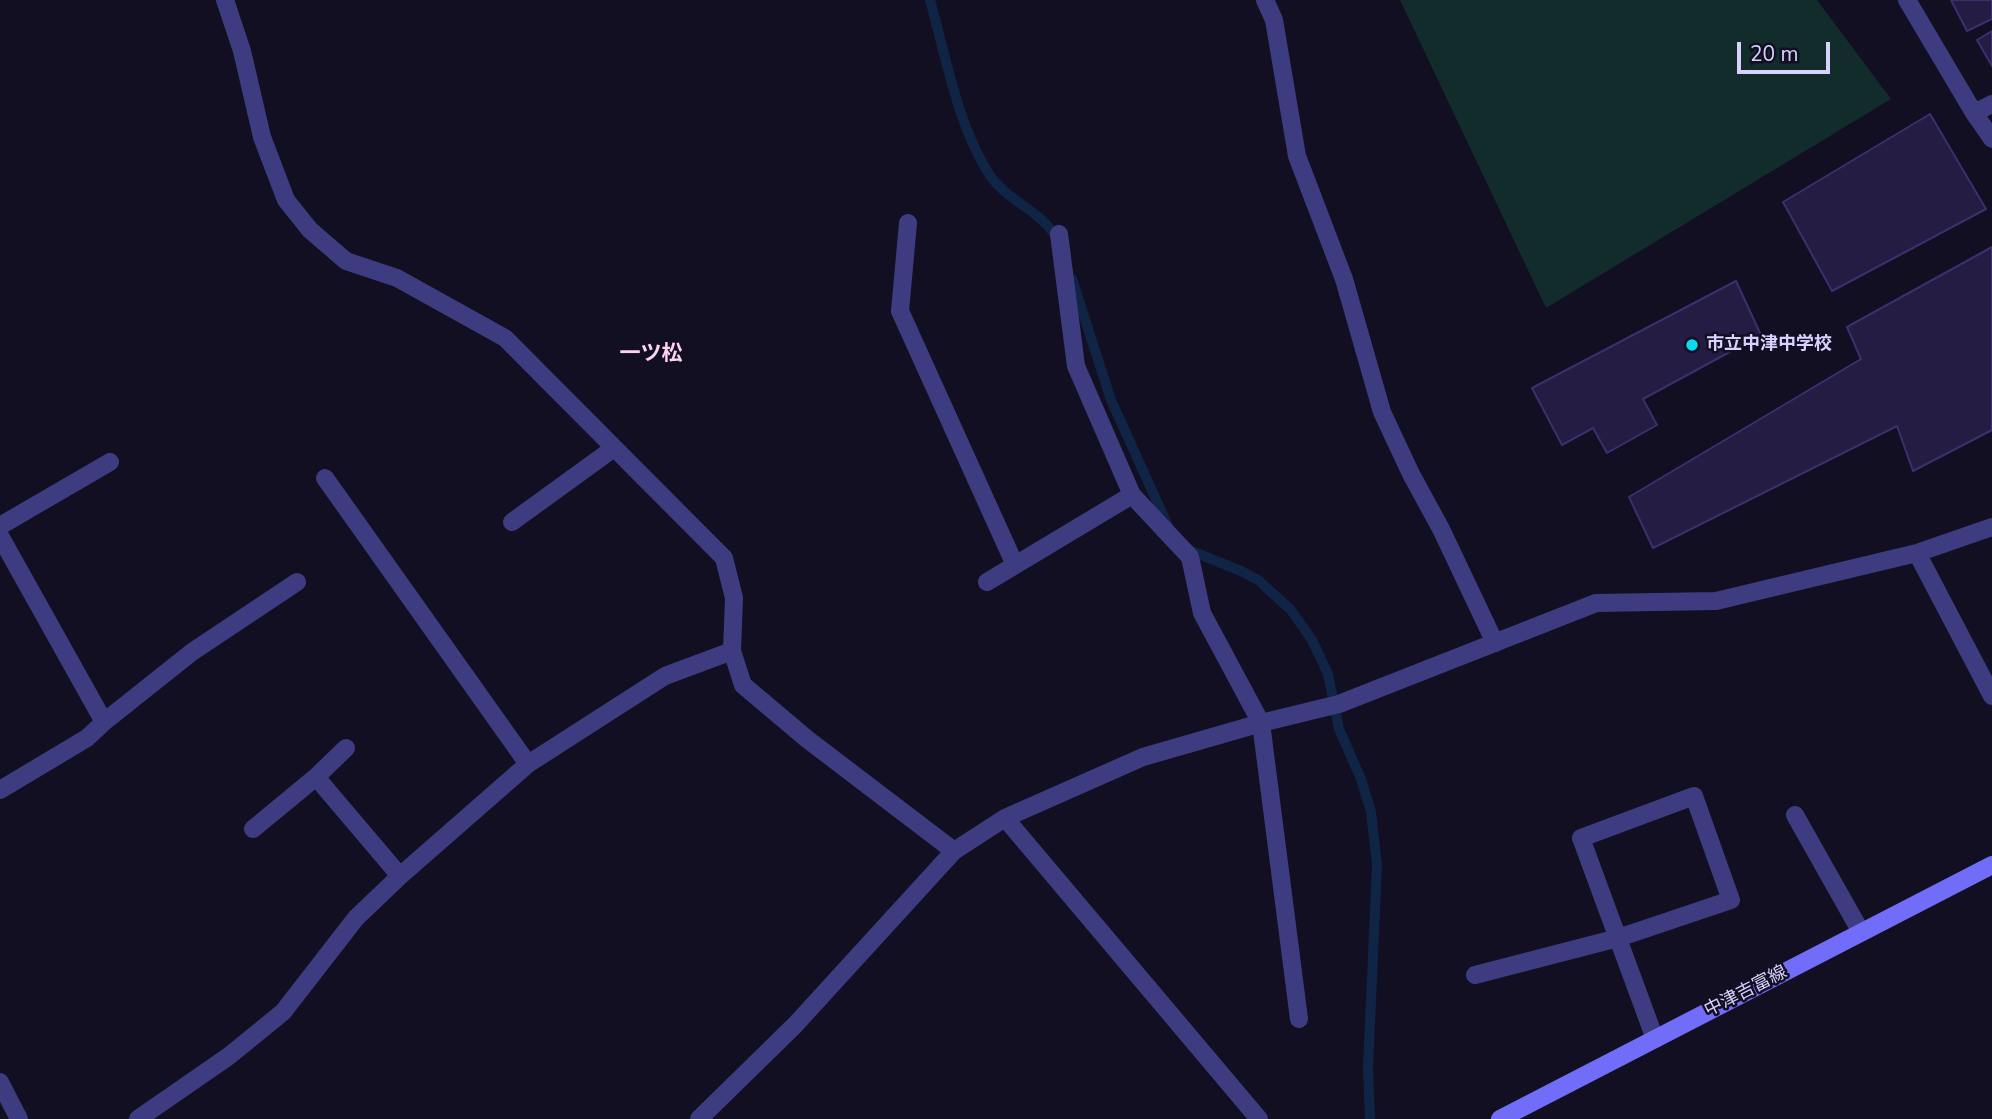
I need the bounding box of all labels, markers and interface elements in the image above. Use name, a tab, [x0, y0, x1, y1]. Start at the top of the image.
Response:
scale bar	[1740, 28, 1833, 72]
text: 20 m	[1750, 40, 1799, 68]
place label: 市立中津中学校	[1706, 334, 1832, 356]
marker: 市立中津中学校	[1684, 337, 1700, 353]
district label: 一ツ松	[620, 342, 682, 368]
street label: 中津吉富線	[1701, 962, 1791, 1022]

